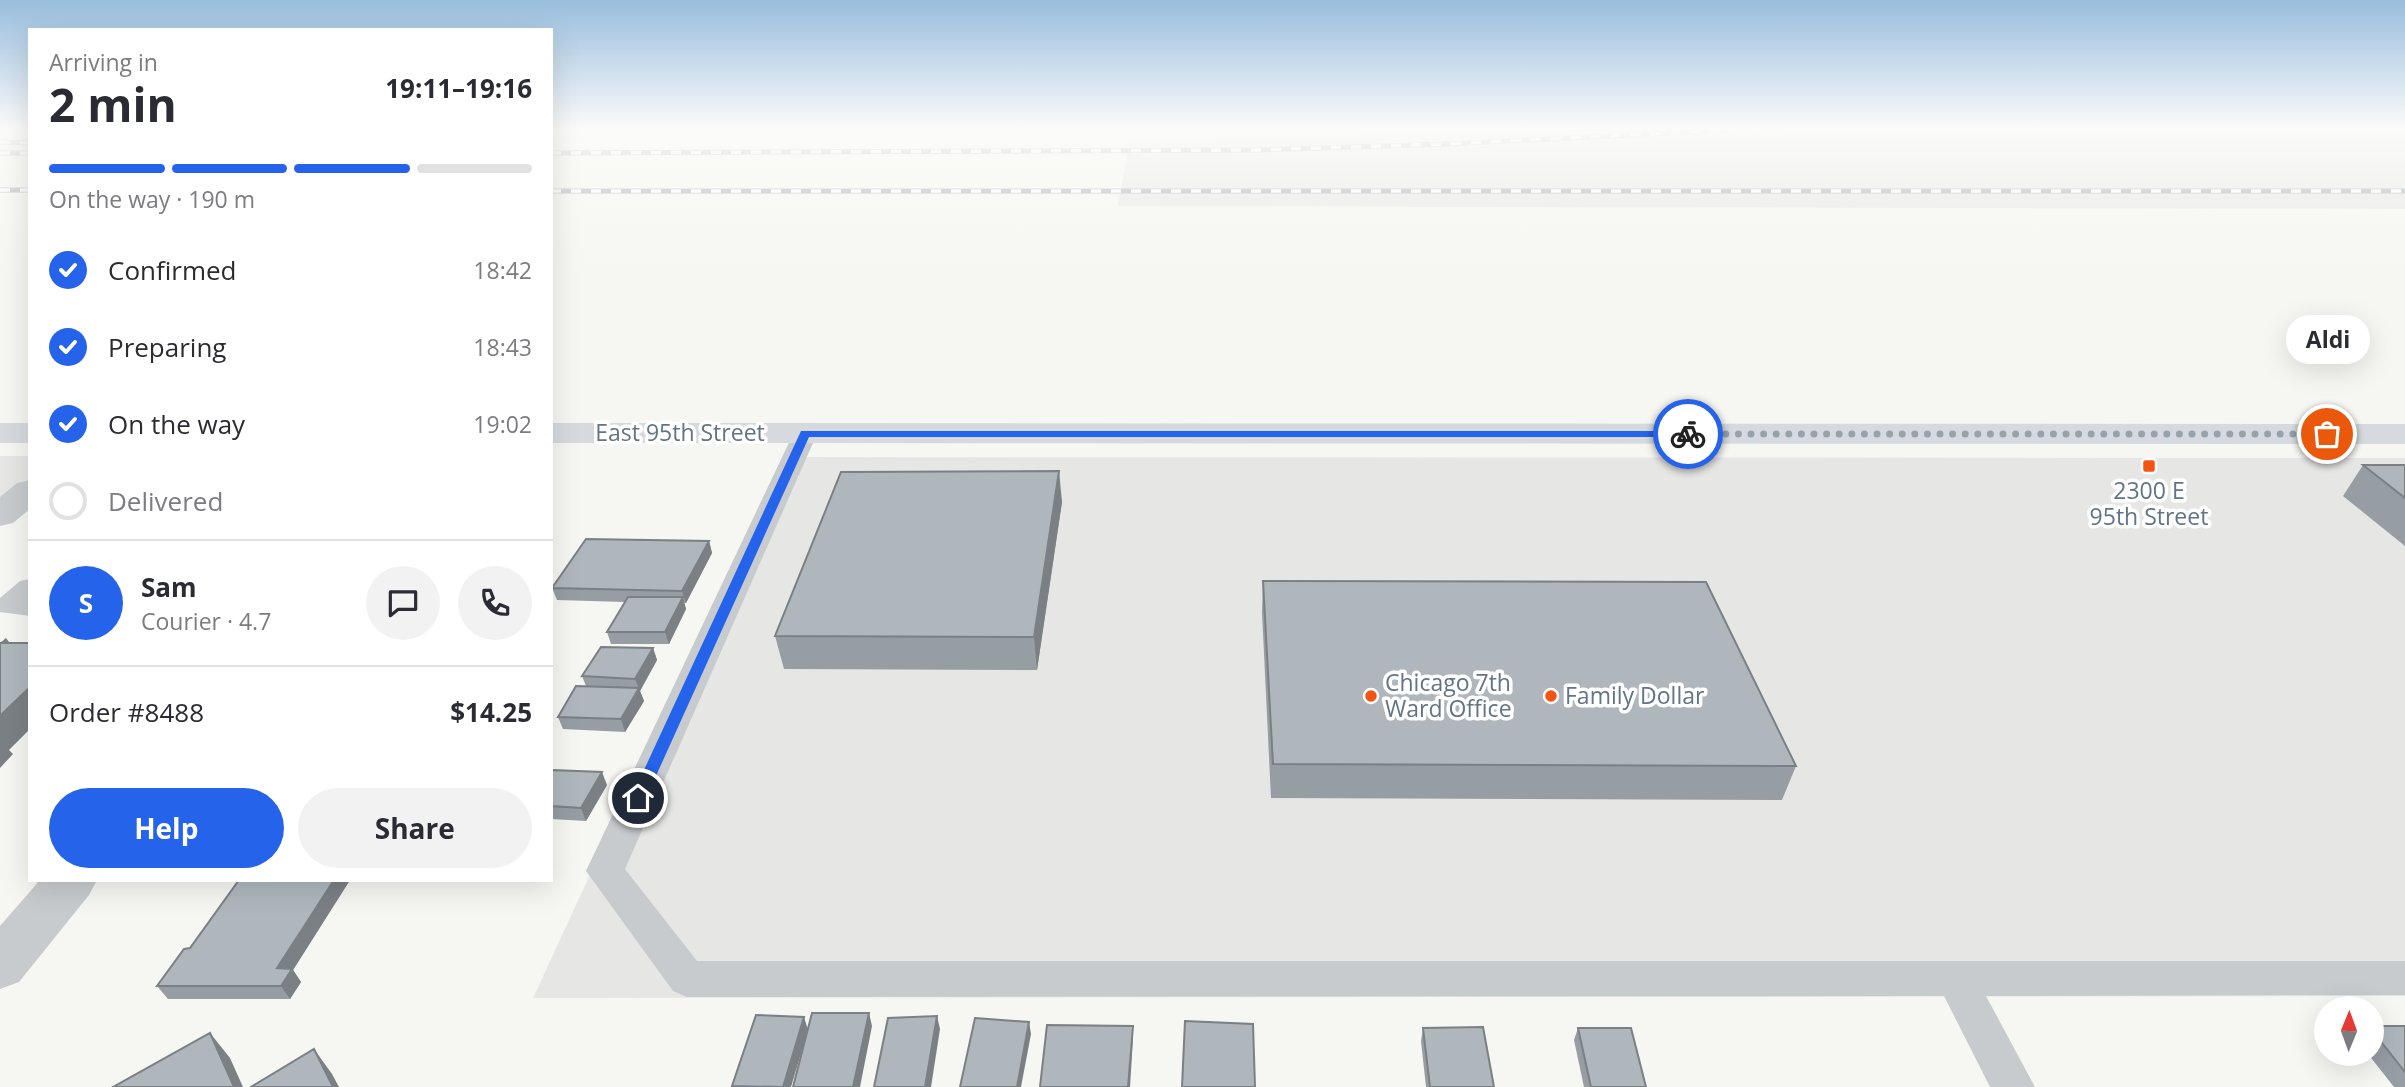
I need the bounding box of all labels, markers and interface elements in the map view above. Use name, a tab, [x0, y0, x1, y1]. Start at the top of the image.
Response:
text: Arriving in	[49, 46, 158, 78]
text: 19:11–19:16	[385, 70, 532, 106]
text: 2 min	[49, 73, 177, 135]
text: On the way · 190 m	[49, 183, 255, 215]
icon: check	[49, 251, 87, 289]
text: Confirmed	[108, 252, 236, 288]
text: 18:42	[473, 254, 532, 286]
callout: Aldi	[2285, 315, 2369, 364]
text: Aldi	[2306, 323, 2350, 355]
icon: check	[49, 328, 87, 366]
text: Preparing	[108, 329, 226, 365]
text: 18:43	[473, 331, 532, 363]
courier	[1653, 399, 1723, 469]
pin	[2297, 404, 2357, 464]
icon: check	[49, 405, 87, 443]
text: On the way	[108, 406, 245, 442]
text: 19:02	[473, 408, 532, 440]
icon: bike	[1669, 415, 1707, 453]
icon: bag	[2308, 415, 2346, 453]
street label: East 95th Street	[595, 416, 765, 448]
marker: 2300 E 95th Street	[2141, 458, 2157, 474]
place label: 2300 E 95th Street	[2090, 474, 2208, 532]
text: Delivered	[108, 483, 223, 519]
button: chat	[366, 566, 440, 640]
button: phone	[458, 566, 532, 640]
text: Sam	[141, 569, 197, 605]
text: S	[79, 585, 93, 621]
text: Courier · 4.7	[141, 605, 271, 637]
place label: Chicago 7th Ward Office	[1385, 666, 1512, 724]
place label: Family Dollar	[1565, 679, 1705, 711]
marker: Chicago 7th Ward Office	[1363, 688, 1379, 704]
marker: Family Dollar	[1543, 688, 1559, 704]
text: Order #8488	[49, 694, 204, 730]
text: $14.25	[450, 694, 532, 730]
pin	[608, 768, 668, 828]
icon: home	[619, 779, 657, 817]
button: Help	[49, 788, 284, 868]
button: Share	[298, 788, 532, 868]
north arrow	[2314, 996, 2384, 1066]
map controls	[2314, 996, 2384, 1066]

